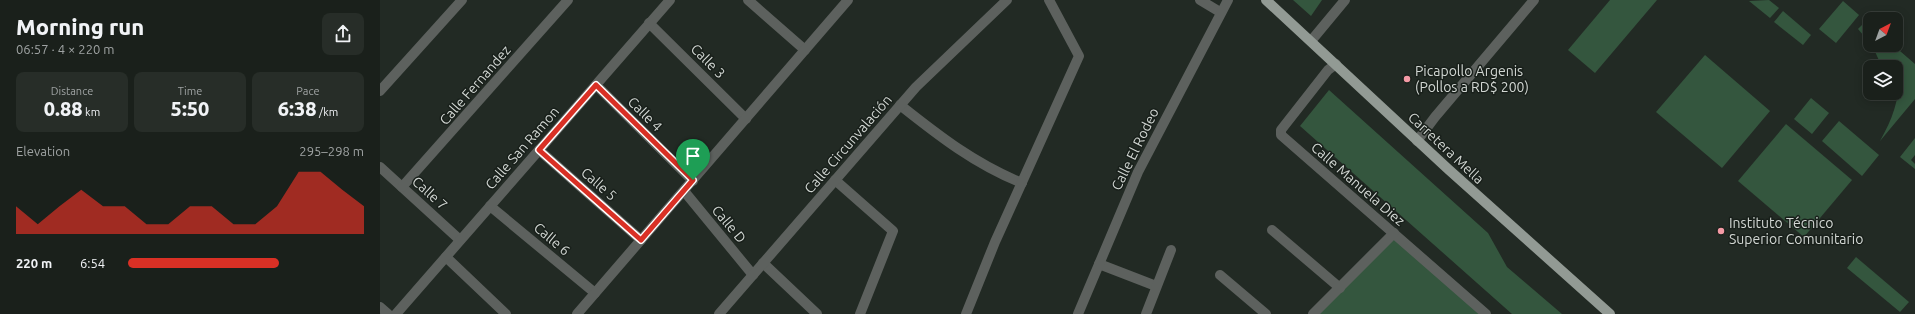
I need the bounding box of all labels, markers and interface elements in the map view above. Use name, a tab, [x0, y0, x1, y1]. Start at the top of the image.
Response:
north arrow	[1863, 12, 1903, 52]
map controls	[1863, 12, 1903, 100]
button: share	[322, 13, 364, 55]
text: Morning run	[16, 14, 144, 39]
street label: Calle 3	[688, 41, 728, 81]
text: 06:57 · 4 × 220 m	[16, 42, 115, 56]
street label: Calle Fernandez	[436, 42, 514, 128]
button: layers	[1863, 60, 1903, 100]
place label: Picapollo Argenis (Pollos a RD$ 200)	[1415, 63, 1529, 95]
marker: Picapollo Argenis (Pollos a RD$ 200)	[1402, 74, 1412, 84]
text: Distance	[51, 85, 93, 97]
text: Time	[178, 85, 202, 97]
text: Pace	[296, 85, 320, 97]
street label: Calle Circunvalación	[801, 92, 895, 196]
street label: Calle 4	[625, 94, 666, 135]
text: 0.88	[44, 97, 83, 120]
text: 5:50	[171, 97, 209, 120]
text: 6:38	[278, 97, 317, 120]
street label: Calle San Ramon	[482, 104, 562, 192]
street label: Calle El Rodeo	[1108, 105, 1162, 193]
text: km	[83, 106, 100, 118]
text: /km	[317, 106, 338, 118]
street label: Carretera Mella	[1405, 109, 1487, 187]
pin	[676, 139, 710, 180]
street label: Calle Manuela Diez	[1308, 139, 1408, 229]
text: Elevation	[16, 144, 70, 158]
text: 295–298 m	[299, 144, 364, 158]
icon: arrive	[682, 145, 704, 167]
street label: Calle 5	[578, 164, 620, 204]
street label: Calle 7	[409, 173, 451, 213]
street label: Calle D	[709, 202, 749, 246]
place label: Instituto Técnico Superior Comunitario	[1729, 215, 1863, 247]
street label: Calle 6	[531, 219, 573, 259]
marker: Instituto Técnico Superior Comunitario	[1716, 226, 1726, 236]
text: 220 m	[16, 256, 52, 270]
text: 6:54	[80, 256, 105, 270]

